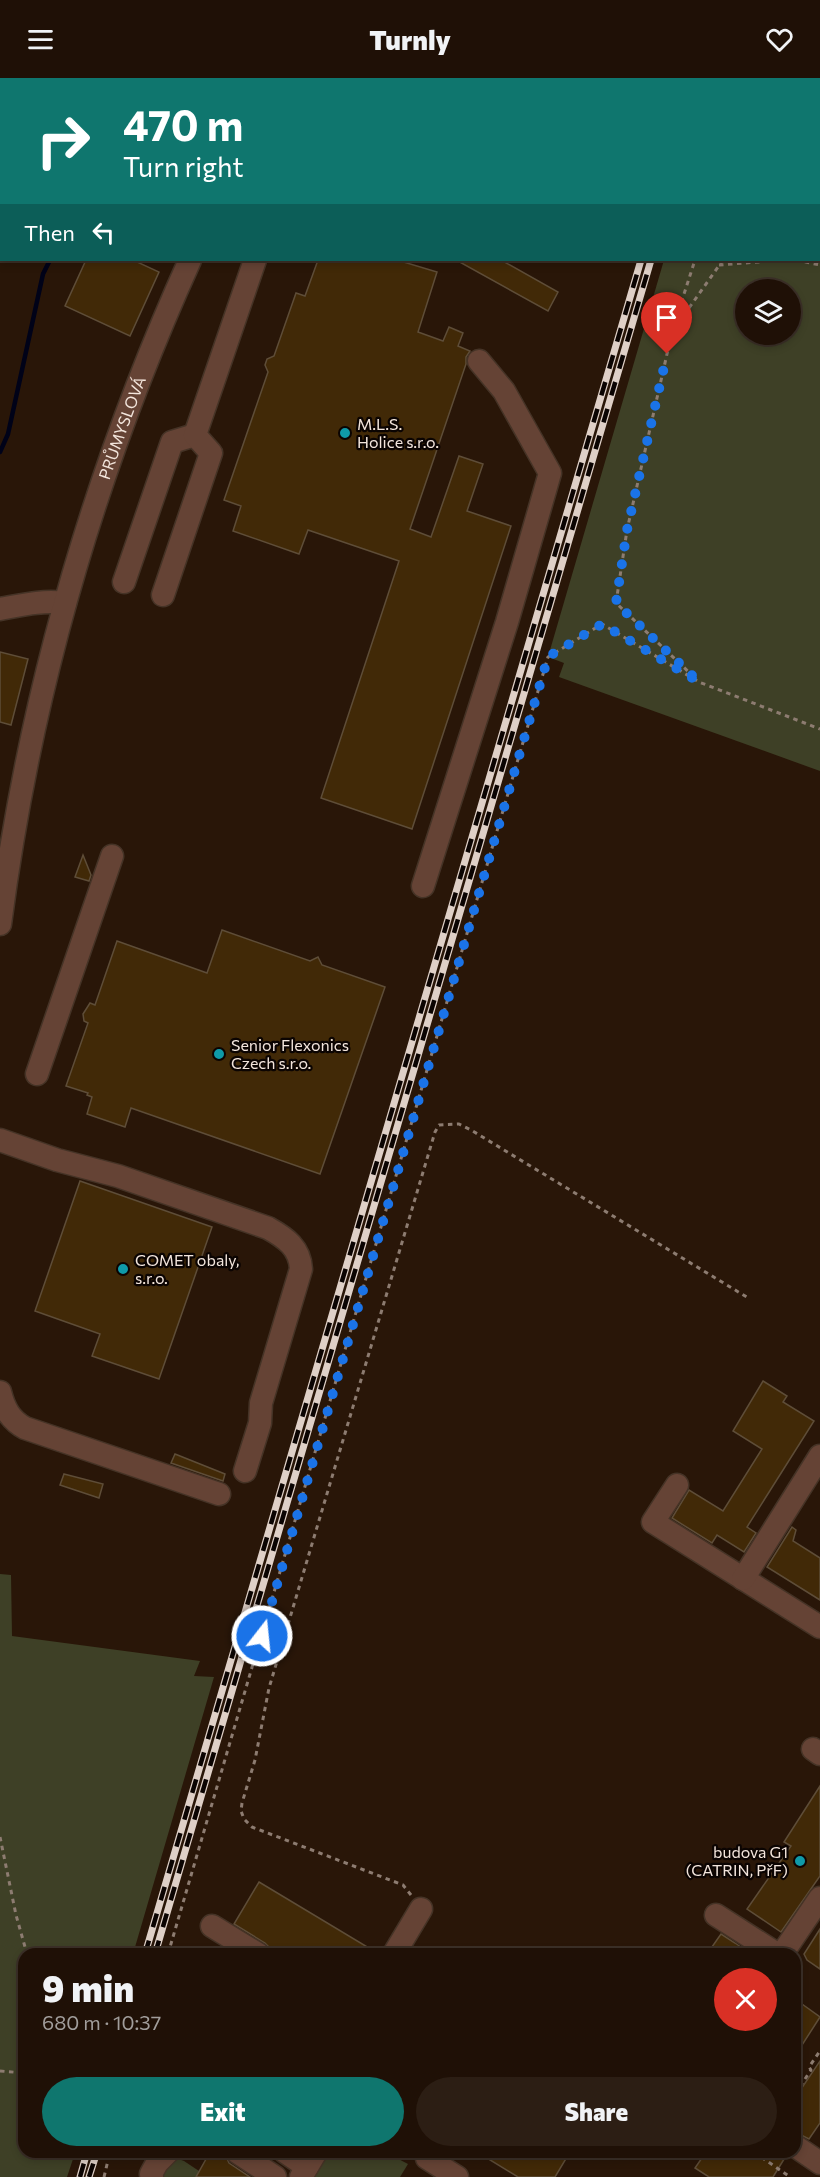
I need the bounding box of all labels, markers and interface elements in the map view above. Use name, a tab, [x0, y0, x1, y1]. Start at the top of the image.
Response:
icon: menu	[24, 23, 57, 56]
text: Turnly	[369, 23, 451, 56]
icon: heart	[763, 23, 796, 56]
text: 470 m	[123, 98, 243, 150]
icon: right	[24, 102, 102, 180]
text: Turn right	[123, 150, 243, 183]
icon: left	[87, 216, 120, 249]
text: Then	[24, 219, 75, 246]
map controls	[735, 279, 801, 345]
button: layers	[735, 279, 801, 345]
pin	[641, 292, 692, 354]
icon: arrive	[650, 301, 683, 334]
street label: PRŮMYSLOVÁ	[94, 373, 149, 482]
place label: M.L.S. Holice s.r.o.	[357, 414, 439, 451]
marker: M.L.S. Holice s.r.o.	[338, 426, 352, 440]
place label: Senior Flexonics Czech s.r.o.	[231, 1035, 349, 1072]
marker: Senior Flexonics Czech s.r.o.	[212, 1047, 226, 1061]
place label: COMET obaly, s.r.o.	[135, 1250, 240, 1287]
marker: COMET obaly, s.r.o.	[116, 1262, 130, 1276]
position arrow	[230, 1604, 294, 1668]
place label: budova G1 (CATRIN, PřF)	[686, 1842, 788, 1879]
marker: budova G1 (CATRIN, PřF)	[793, 1854, 807, 1868]
text: 9 min	[42, 1965, 134, 2009]
button: close	[714, 1968, 777, 2031]
text: 680 m · 10:37	[42, 2010, 161, 2034]
button: Exit	[42, 2077, 404, 2146]
button: Share	[416, 2077, 777, 2146]

